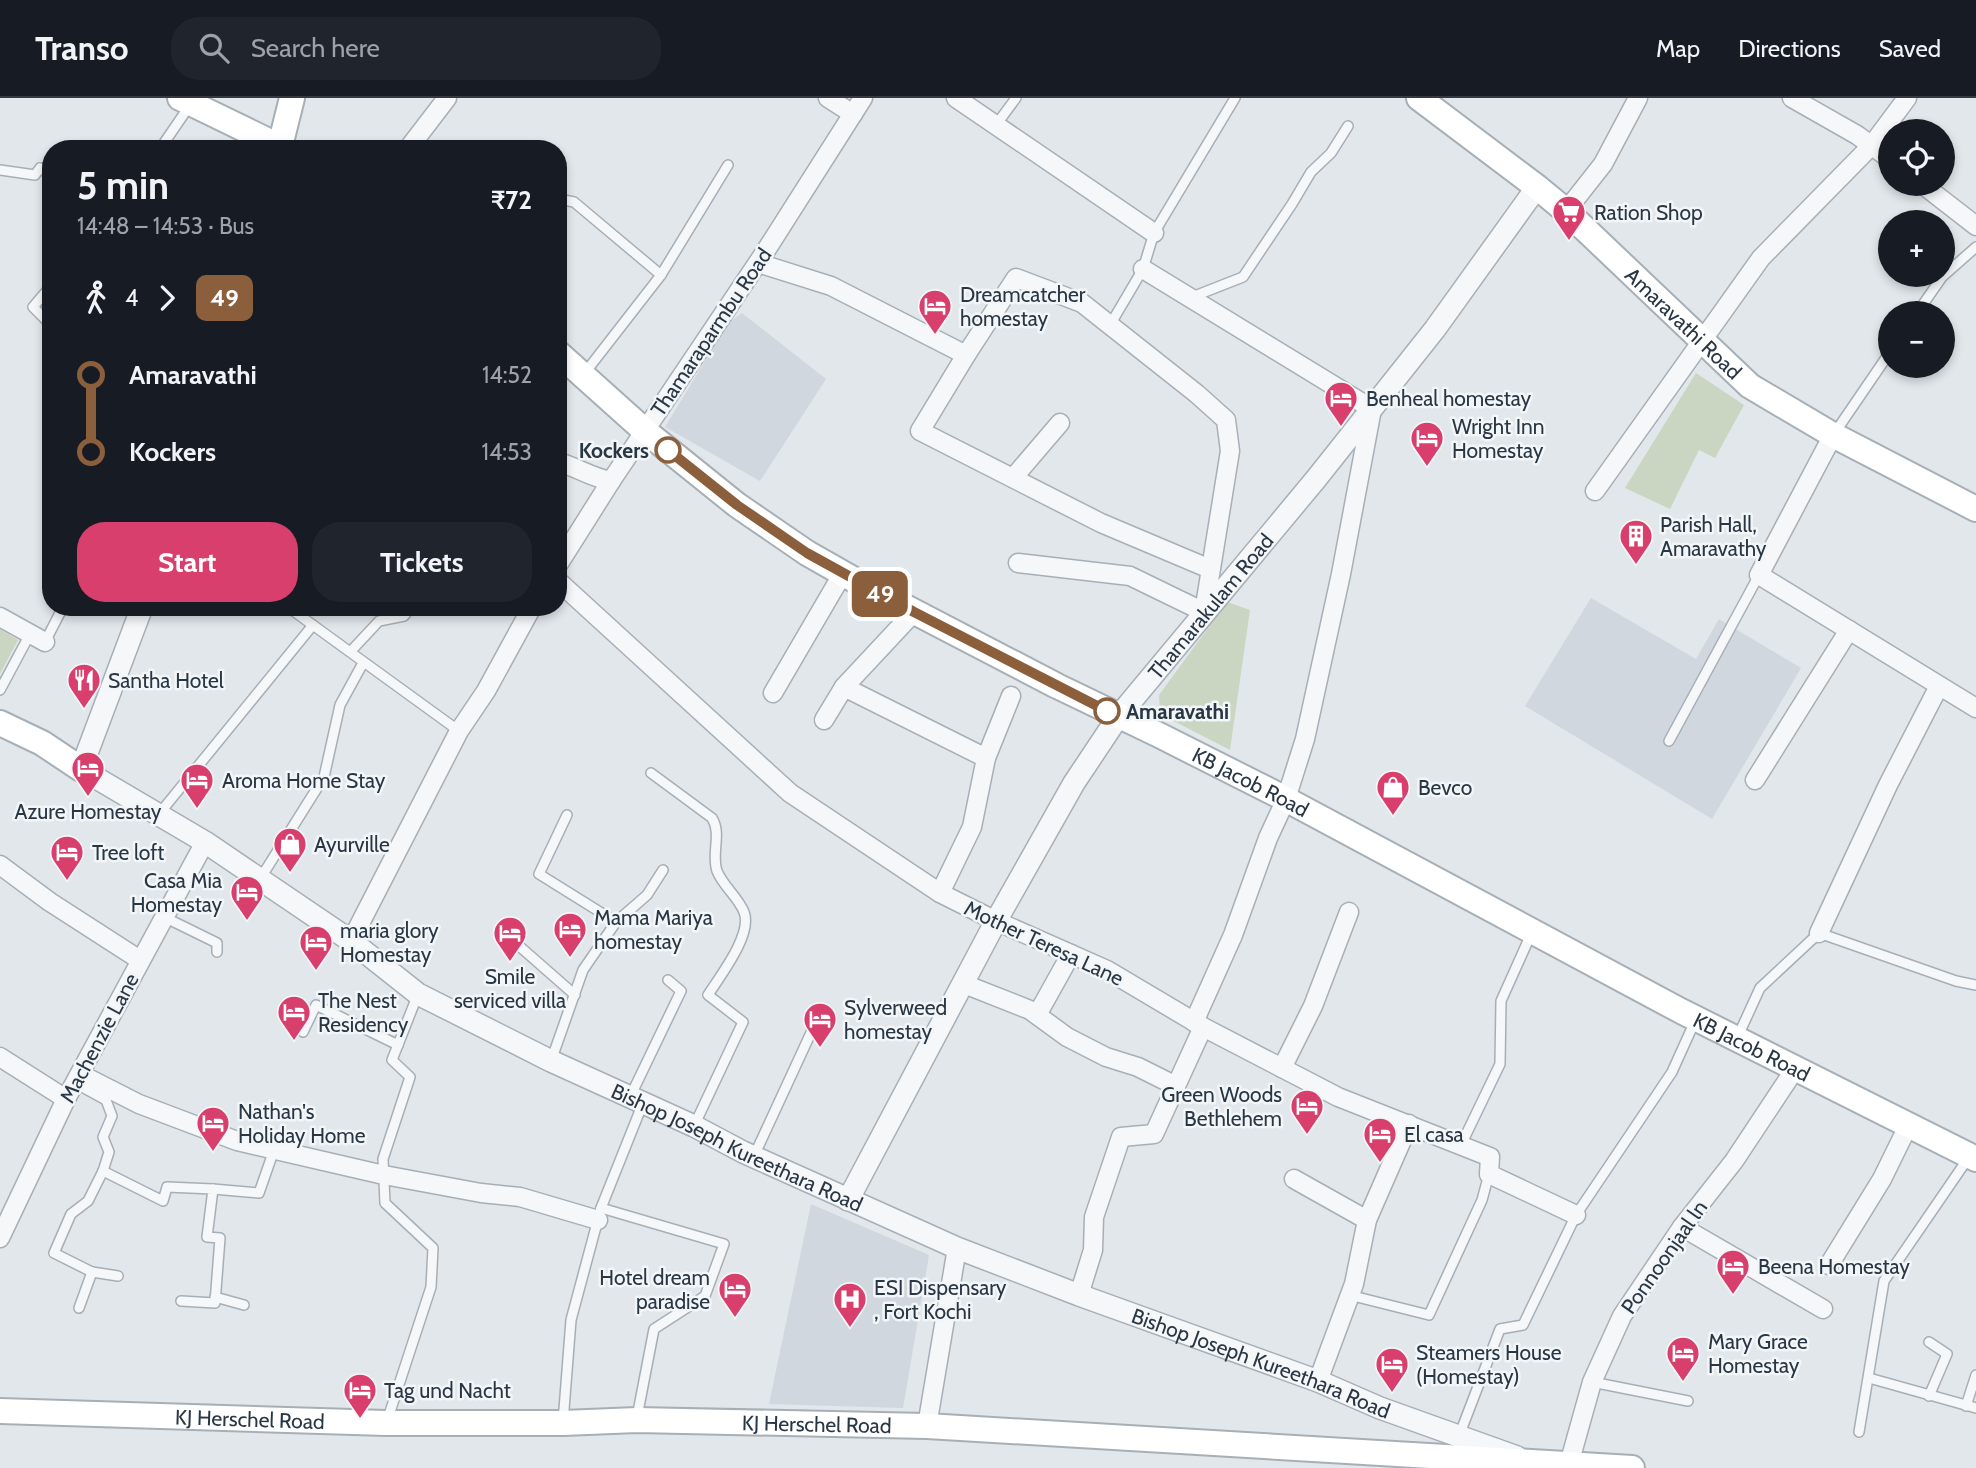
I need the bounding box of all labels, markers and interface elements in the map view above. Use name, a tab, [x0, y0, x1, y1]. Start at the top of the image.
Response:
search box	[171, 17, 661, 80]
text: Transo	[35, 28, 129, 68]
icon: search	[195, 29, 233, 67]
text: Search here	[251, 32, 380, 64]
text: Map	[1656, 34, 1700, 63]
text: Directions	[1738, 34, 1841, 63]
text: Saved	[1879, 34, 1941, 63]
map controls	[1878, 119, 1955, 378]
button: locate	[1878, 119, 1955, 196]
text: 5 min	[77, 162, 169, 209]
text: ₹72	[491, 184, 532, 216]
supermarket icon: Ration Shop	[1550, 193, 1588, 242]
place label: Ration Shop	[1594, 200, 1703, 225]
button: +	[1878, 210, 1955, 287]
text: 14:48 – 14:53 · Bus	[77, 212, 254, 240]
street label: Thamaraparmbu Road	[645, 243, 777, 421]
street label: Amaravathi Road	[1620, 262, 1747, 384]
icon: walk	[77, 279, 115, 317]
icon: forward	[148, 279, 186, 317]
place label: Dreamcatcher homestay	[960, 282, 1086, 331]
text: 49	[210, 283, 239, 312]
text: 4	[125, 284, 138, 312]
hotel icon: Dreamcatcher homestay	[916, 287, 954, 336]
button: −	[1878, 301, 1955, 378]
text: Amaravathi	[129, 359, 257, 391]
text: 14:52	[482, 361, 532, 389]
hotel icon: Benheal homestay	[1322, 379, 1360, 428]
place label: Benheal homestay	[1366, 386, 1531, 411]
place label: Wright Inn Homestay	[1452, 414, 1544, 463]
hotel icon: Wright Inn Homestay	[1408, 419, 1446, 468]
text: Kockers	[129, 436, 216, 468]
marker: Kockers	[655, 437, 681, 463]
text: 14:53	[482, 438, 532, 466]
place label: Kockers	[579, 438, 649, 463]
place label: Parish Hall, Amaravathy	[1660, 512, 1767, 561]
building icon: Parish Hall, Amaravathy	[1617, 517, 1655, 566]
button: Start	[77, 522, 298, 602]
button: Tickets	[312, 522, 532, 602]
street label: Thamarakulam Road	[1143, 528, 1278, 684]
line badge: 49	[848, 571, 912, 617]
text: 49	[866, 579, 894, 608]
restaurant icon: Santha Hotel	[65, 661, 103, 710]
place label: Santha Hotel	[108, 668, 224, 693]
marker: Amaravathi	[1094, 698, 1120, 724]
place label: Amaravathi	[1126, 699, 1229, 724]
street label: KB Jacob Road	[1188, 741, 1313, 822]
hotel icon: Azure Homestay	[69, 749, 107, 798]
hotel icon: Aroma Home Stay	[178, 761, 216, 810]
place label: Aroma Home Stay	[222, 768, 386, 793]
shop icon: Bevco	[1374, 768, 1412, 817]
place label: Bevco	[1418, 775, 1472, 800]
place label: Azure Homestay	[15, 799, 162, 824]
shop icon: Ayurville	[271, 825, 309, 874]
place label: Ayurville	[314, 832, 390, 857]
hotel icon: Tree loft	[48, 833, 86, 882]
place label: Tree loft	[92, 840, 164, 865]
place label: Casa Mia Homestay	[131, 868, 222, 917]
hotel icon: Casa Mia Homestay	[228, 873, 266, 922]
street label: Mother Teresa Lane	[960, 895, 1128, 991]
place label: Mama Mariya homestay	[594, 905, 713, 954]
hotel icon: Mama Mariya homestay	[551, 910, 589, 959]
hotel icon: Smile serviced villa	[491, 914, 529, 963]
place label: maria glory Homestay	[340, 918, 439, 967]
hotel icon: maria glory Homestay	[297, 923, 335, 972]
place label: Smile serviced villa	[454, 964, 566, 1013]
street label: Machenzie Lane	[54, 969, 144, 1107]
place label: The Nest Residency	[318, 988, 409, 1037]
hotel icon: The Nest Residency	[275, 993, 313, 1042]
place label: Sylverweed homestay	[844, 995, 947, 1044]
hotel icon: Sylverweed homestay	[801, 1000, 839, 1049]
street label: KB Jacob Road	[1689, 1007, 1814, 1086]
street label: Bishop Joseph Kureethara Road	[608, 1078, 867, 1217]
place label: Green Woods Bethlehem	[1161, 1082, 1282, 1131]
hotel icon: Green Woods Bethlehem	[1288, 1087, 1326, 1136]
place label: Nathan's Holiday Home	[238, 1099, 366, 1148]
hotel icon: Nathan's Holiday Home	[194, 1104, 232, 1153]
hotel icon: El casa	[1361, 1115, 1399, 1164]
place label: El casa	[1404, 1122, 1464, 1147]
street label: Ponnoonjaal ln	[1616, 1196, 1713, 1319]
hotel icon: Beena Homestay	[1714, 1247, 1752, 1296]
place label: Beena Homestay	[1758, 1254, 1910, 1279]
place label: Hotel dream paradise	[599, 1265, 710, 1314]
hotel icon: Hotel dream paradise	[716, 1270, 754, 1319]
place label: ESI Dispensary , Fort Kochi	[874, 1275, 1007, 1324]
hospital icon: ESI Dispensary , Fort Kochi	[831, 1280, 869, 1329]
street label: Bishop Joseph Kureethara Road	[1128, 1303, 1394, 1423]
place label: Mary Grace Homestay	[1708, 1329, 1808, 1378]
hotel icon: Mary Grace Homestay	[1664, 1334, 1702, 1383]
place label: Steamers House (Homestay)	[1416, 1340, 1562, 1389]
hotel icon: Steamers House (Homestay)	[1373, 1345, 1411, 1394]
hotel icon: Tag und Nacht	[341, 1371, 379, 1420]
place label: Tag und Nacht	[384, 1378, 511, 1403]
street label: KJ Herschel Road	[175, 1404, 325, 1434]
street label: KJ Herschel Road	[742, 1410, 892, 1438]

